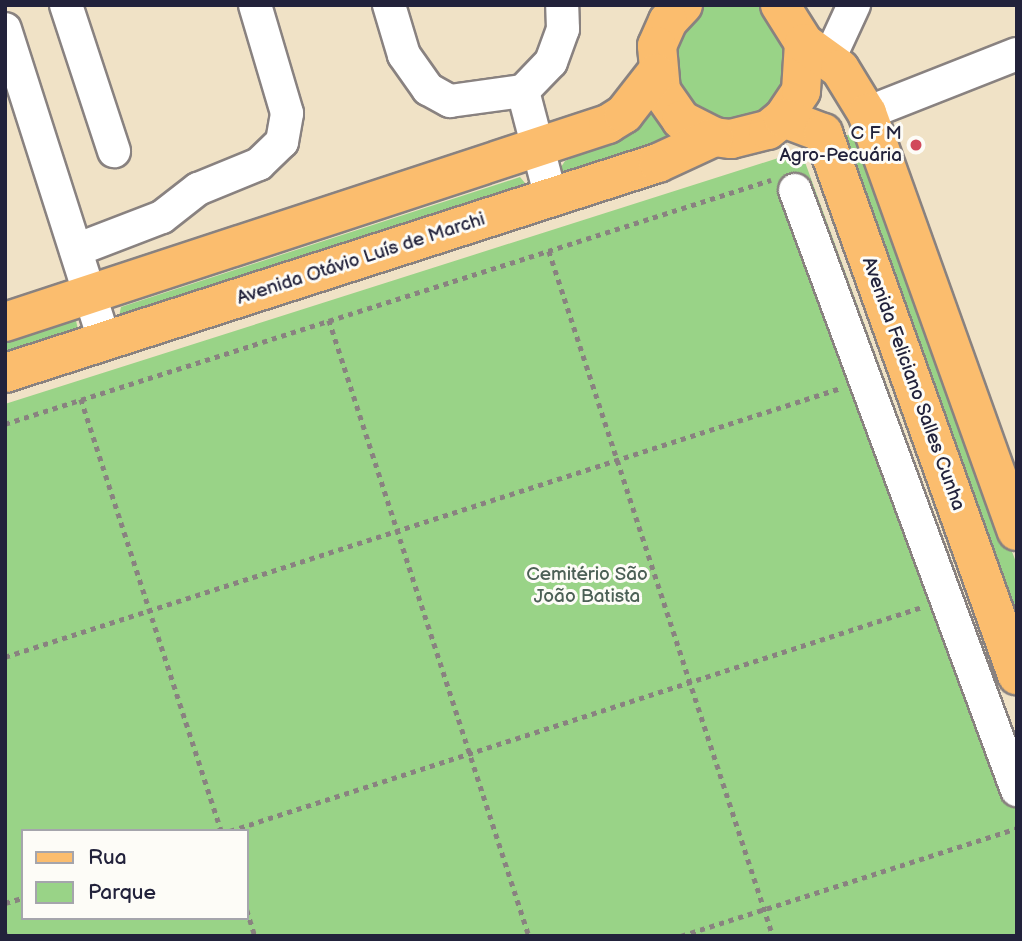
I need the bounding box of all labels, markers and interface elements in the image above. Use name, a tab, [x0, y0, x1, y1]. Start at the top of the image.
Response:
place label: C F M Agro-Pecuária	[780, 123, 902, 167]
marker: C F M Agro-Pecuária	[908, 137, 924, 153]
street label: Avenida Otávio Luís de Marchi	[234, 208, 488, 310]
street label: Avenida Feliciano Salles Cunha	[856, 254, 970, 514]
park label: Cemitério São João Batista	[526, 564, 648, 608]
legend	[21, 829, 248, 920]
text: Rua	[88, 845, 127, 870]
text: Parque	[88, 880, 156, 905]

